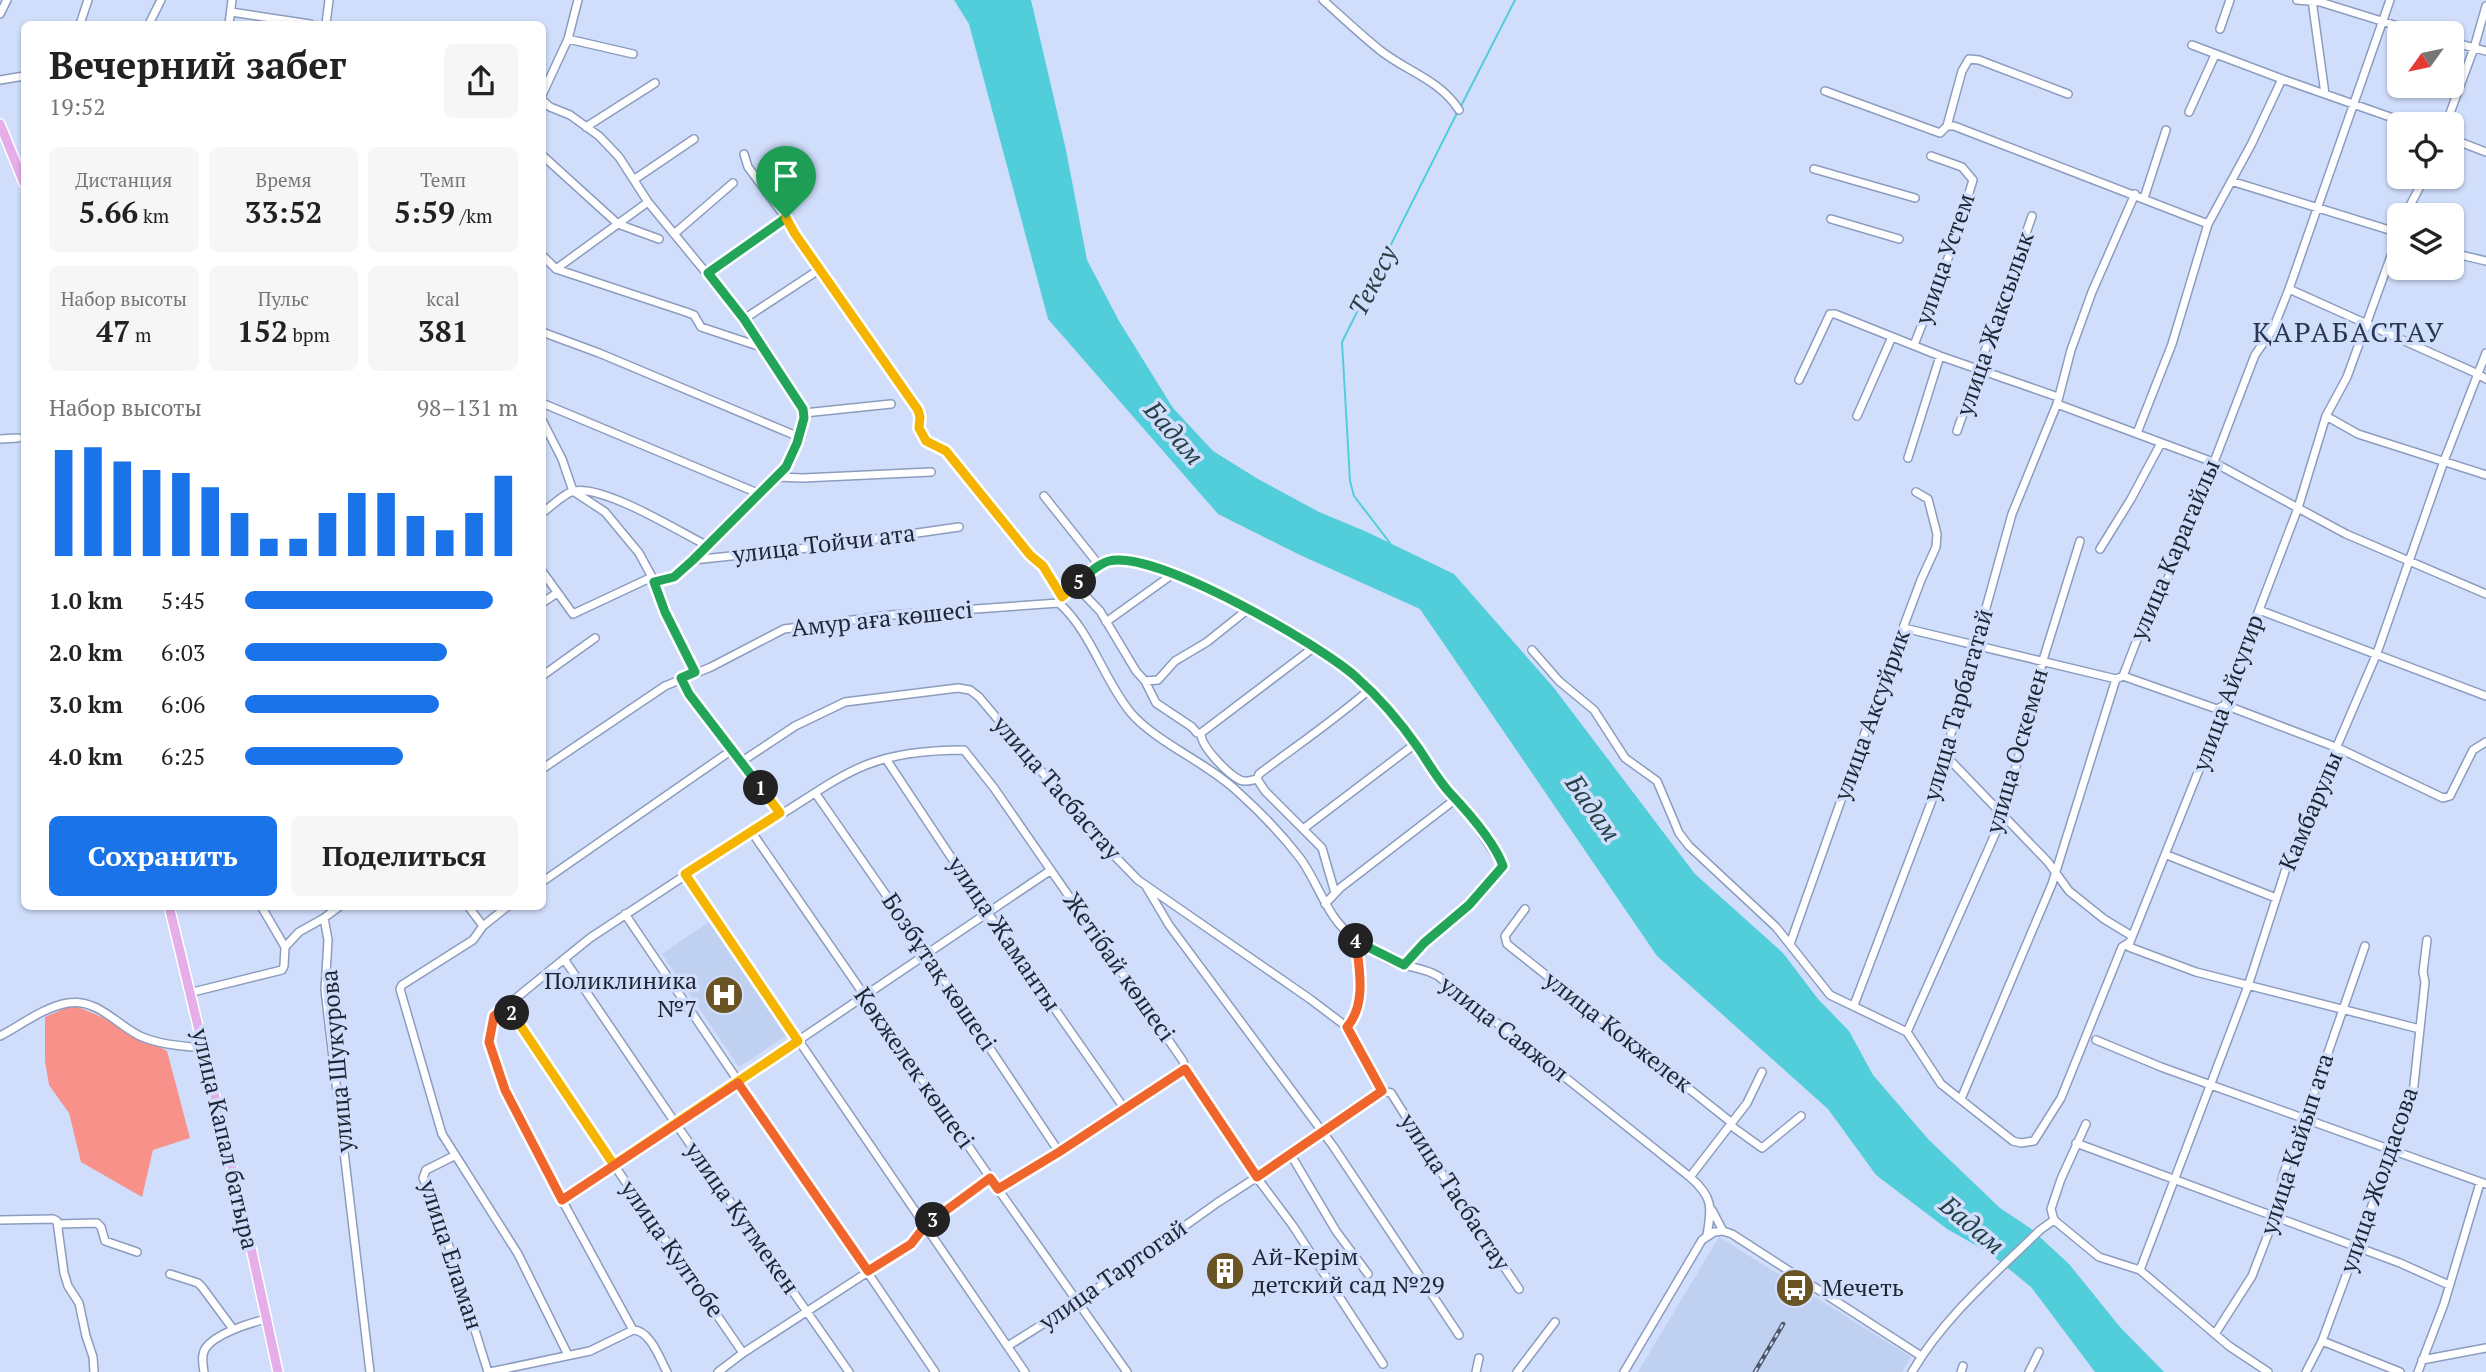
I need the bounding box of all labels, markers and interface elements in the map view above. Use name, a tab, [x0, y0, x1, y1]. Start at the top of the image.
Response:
north arrow	[2387, 21, 2464, 98]
map controls	[2387, 21, 2464, 280]
text: Вечерний забег	[49, 40, 346, 90]
button: share	[444, 44, 518, 118]
text: 19:52	[49, 91, 106, 122]
button: locate	[2387, 112, 2464, 189]
pin	[756, 146, 816, 218]
icon: arrive	[767, 157, 805, 195]
text: Дистанция	[75, 167, 172, 192]
text: Время	[255, 167, 312, 192]
text: Темп	[420, 167, 466, 192]
street label: улица Устем	[1906, 189, 1981, 330]
text: 5.66	[79, 192, 138, 232]
text: 33:52	[244, 192, 323, 232]
text: 5:59	[394, 192, 455, 232]
text: km	[138, 203, 169, 228]
text: /km	[455, 203, 492, 228]
button: layers	[2387, 203, 2464, 280]
street label: улица Жаксылык	[1947, 227, 2041, 421]
water label: Текесу	[1340, 239, 1405, 321]
text: Набор высоты	[61, 286, 187, 311]
text: Пульс	[258, 286, 309, 311]
text: kcal	[426, 286, 460, 311]
text: 47	[96, 311, 130, 351]
text: 152	[237, 311, 288, 351]
text: 381	[418, 311, 469, 351]
district label: ҚАРАБАСТАУ	[2253, 313, 2445, 350]
text: m	[130, 322, 151, 347]
text: bpm	[288, 322, 330, 347]
text: Набор высоты	[49, 392, 202, 423]
text: 98–131 m	[417, 392, 518, 423]
water label: Бадам	[1137, 392, 1212, 472]
street label: улица Карагайлы	[2121, 454, 2227, 646]
street label: улица Тойчи ата	[730, 516, 917, 570]
pin: 5	[1062, 564, 1096, 600]
text: 5	[1073, 569, 1084, 594]
text: 1.0 km	[49, 585, 123, 616]
text: 5:45	[161, 585, 205, 616]
street label: Амур аға көшесі	[790, 593, 974, 643]
street label: улица Тарбагатай	[1914, 605, 2000, 805]
street label: улица Айсугир	[2184, 610, 2270, 776]
street label: улица Аксуйрик	[1825, 625, 1917, 806]
text: 2.0 km	[49, 637, 123, 668]
text: 6:03	[161, 637, 205, 668]
street label: улица Оскемен	[1977, 665, 2055, 838]
text: 3.0 km	[49, 689, 123, 720]
text: 6:06	[161, 689, 205, 720]
street label: улица Тасбастау	[985, 708, 1130, 867]
text: 4.0 km	[49, 741, 123, 772]
text: 6:25	[161, 741, 205, 772]
street label: Камбарулы	[2271, 746, 2349, 875]
water label: Бадам	[1558, 766, 1629, 848]
pin: 1	[744, 770, 778, 806]
text: 1	[755, 775, 766, 800]
button: Сохранить	[49, 816, 277, 896]
button: Поделиться	[291, 816, 518, 896]
street label: улица Жаманты	[940, 849, 1069, 1017]
street label: Бозбұтақ көшесі	[875, 886, 1004, 1057]
street label: Жетібай көшесі	[1056, 886, 1183, 1047]
pin: 4	[1338, 923, 1374, 958]
text: 4	[1350, 928, 1361, 953]
street label: улица Кокжелек	[1537, 963, 1699, 1099]
place label: Поликлиника №7	[544, 964, 697, 1024]
street label: улица Саяжол	[1433, 967, 1576, 1089]
street label: улица Шукурова	[312, 968, 360, 1155]
hospital icon: Поликлиника №7	[703, 974, 745, 1016]
street label: Көкжелек көшесі	[847, 980, 982, 1154]
pin: 2	[494, 996, 530, 1030]
text: 2	[506, 1000, 517, 1025]
street label: улица Капал батыра	[185, 1024, 267, 1252]
street label: улица Кайып ата	[2251, 1049, 2340, 1239]
street label: улица Жолдасова	[2331, 1083, 2425, 1278]
street label: улица Тасбастау	[1392, 1106, 1519, 1277]
street label: улица Кутмекен	[678, 1134, 807, 1300]
street label: улица Култобе	[613, 1173, 732, 1323]
street label: улица Еламан	[412, 1175, 491, 1334]
water label: Бадам	[1932, 1187, 2012, 1261]
pin: 3	[916, 1202, 950, 1238]
text: 3	[927, 1207, 938, 1232]
street label: улица Тартогай	[1031, 1211, 1193, 1338]
place label: Ай-Керім детский сад №29	[1252, 1240, 1445, 1300]
building icon: Ай-Керім детский сад №29	[1204, 1250, 1246, 1292]
bus stop icon: Мечеть	[1774, 1267, 1816, 1309]
place label: Мечеть	[1822, 1271, 1904, 1303]

